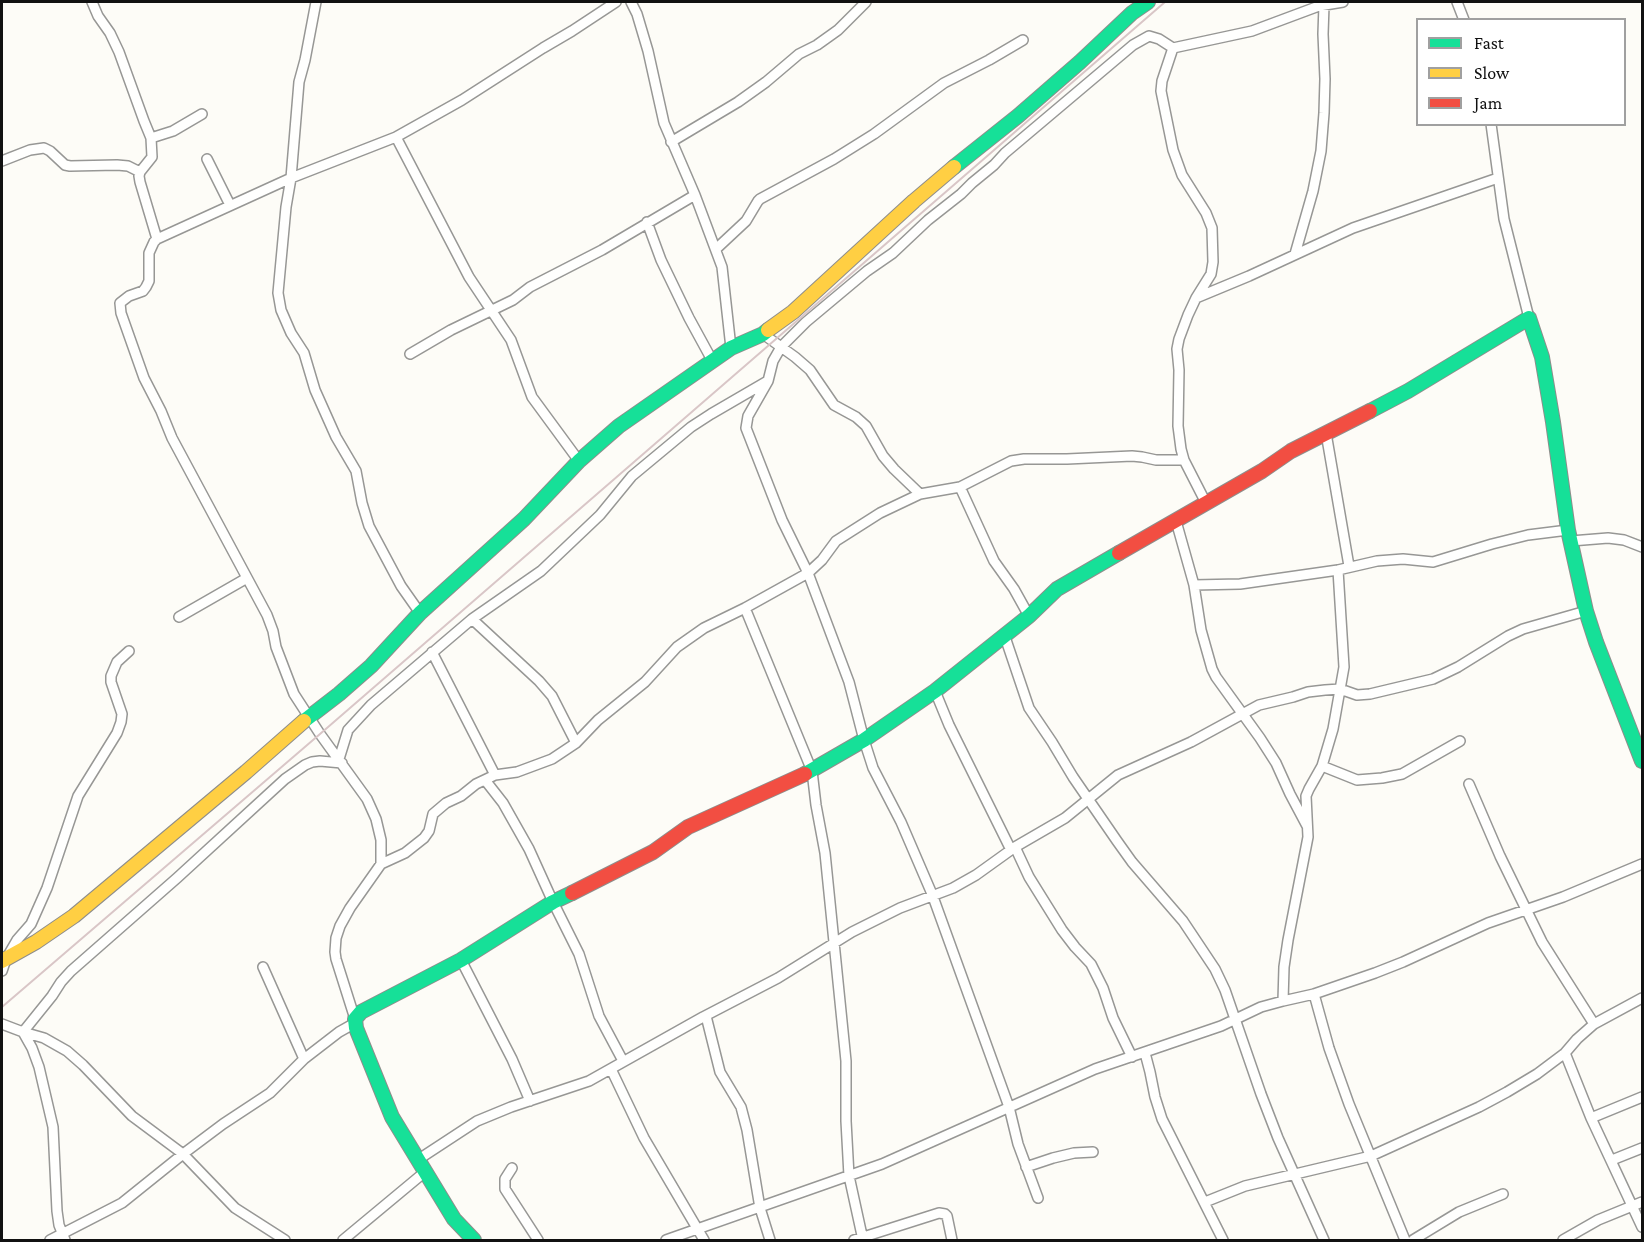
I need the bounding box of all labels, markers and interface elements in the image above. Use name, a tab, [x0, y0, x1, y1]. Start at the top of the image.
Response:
legend	[1416, 18, 1626, 126]
text: Fast	[1474, 33, 1504, 53]
text: Slow	[1474, 63, 1509, 83]
text: Jam	[1474, 93, 1502, 113]

